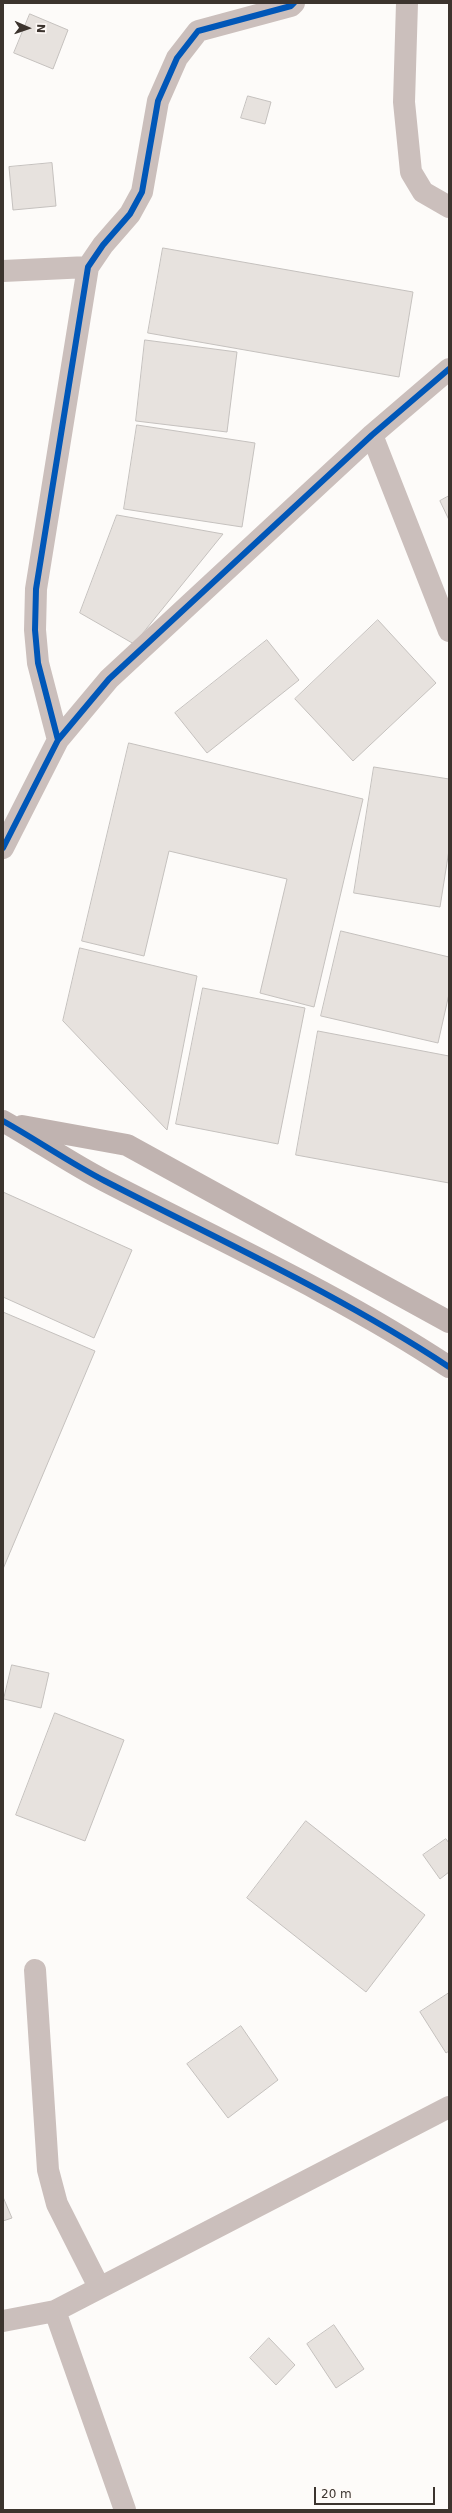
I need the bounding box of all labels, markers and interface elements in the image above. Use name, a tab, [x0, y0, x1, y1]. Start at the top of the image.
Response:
north arrow	[8, 8, 48, 48]
text: N	[34, 24, 47, 33]
scale bar	[316, 2479, 437, 2505]
text: 20 m	[321, 2487, 352, 2501]

